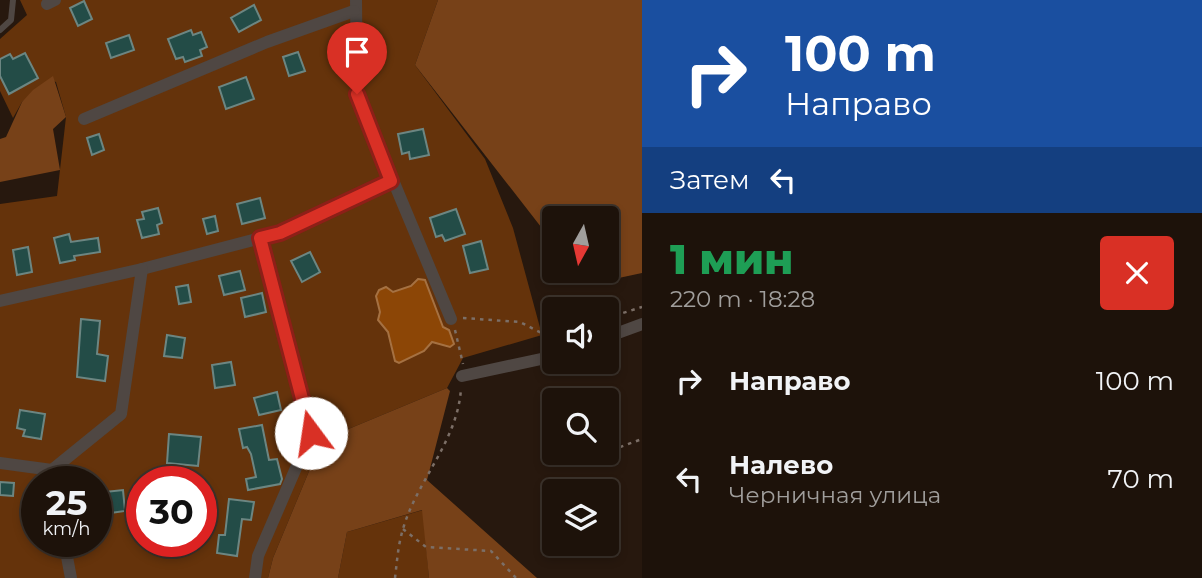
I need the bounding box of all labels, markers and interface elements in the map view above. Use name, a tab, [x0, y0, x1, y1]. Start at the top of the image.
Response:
pin	[327, 22, 387, 94]
text: 100 m	[785, 24, 936, 83]
icon: right	[670, 28, 761, 119]
icon: arrive	[338, 33, 376, 71]
text: Направо	[785, 84, 932, 123]
icon: left	[764, 161, 802, 199]
text: Затем	[670, 164, 750, 196]
north arrow	[542, 206, 620, 284]
map controls	[542, 206, 619, 556]
text: 1 мин	[670, 233, 794, 285]
button: close	[1100, 236, 1174, 310]
text: 220 m · 18:28	[670, 285, 815, 313]
button: sound	[542, 297, 619, 374]
icon: right	[670, 362, 708, 400]
text: Направо	[729, 365, 850, 397]
text: 100 m	[1096, 365, 1174, 397]
button: search	[542, 388, 619, 465]
position arrow	[274, 396, 348, 470]
text: Налево	[729, 449, 833, 481]
icon: left	[670, 460, 708, 498]
text: 70 m	[1108, 463, 1174, 495]
speed limit sign: 30	[126, 466, 217, 557]
button: layers	[542, 479, 619, 556]
text: 25	[46, 481, 87, 524]
text: Черничная улица	[729, 481, 941, 509]
text: km/h	[42, 518, 91, 540]

